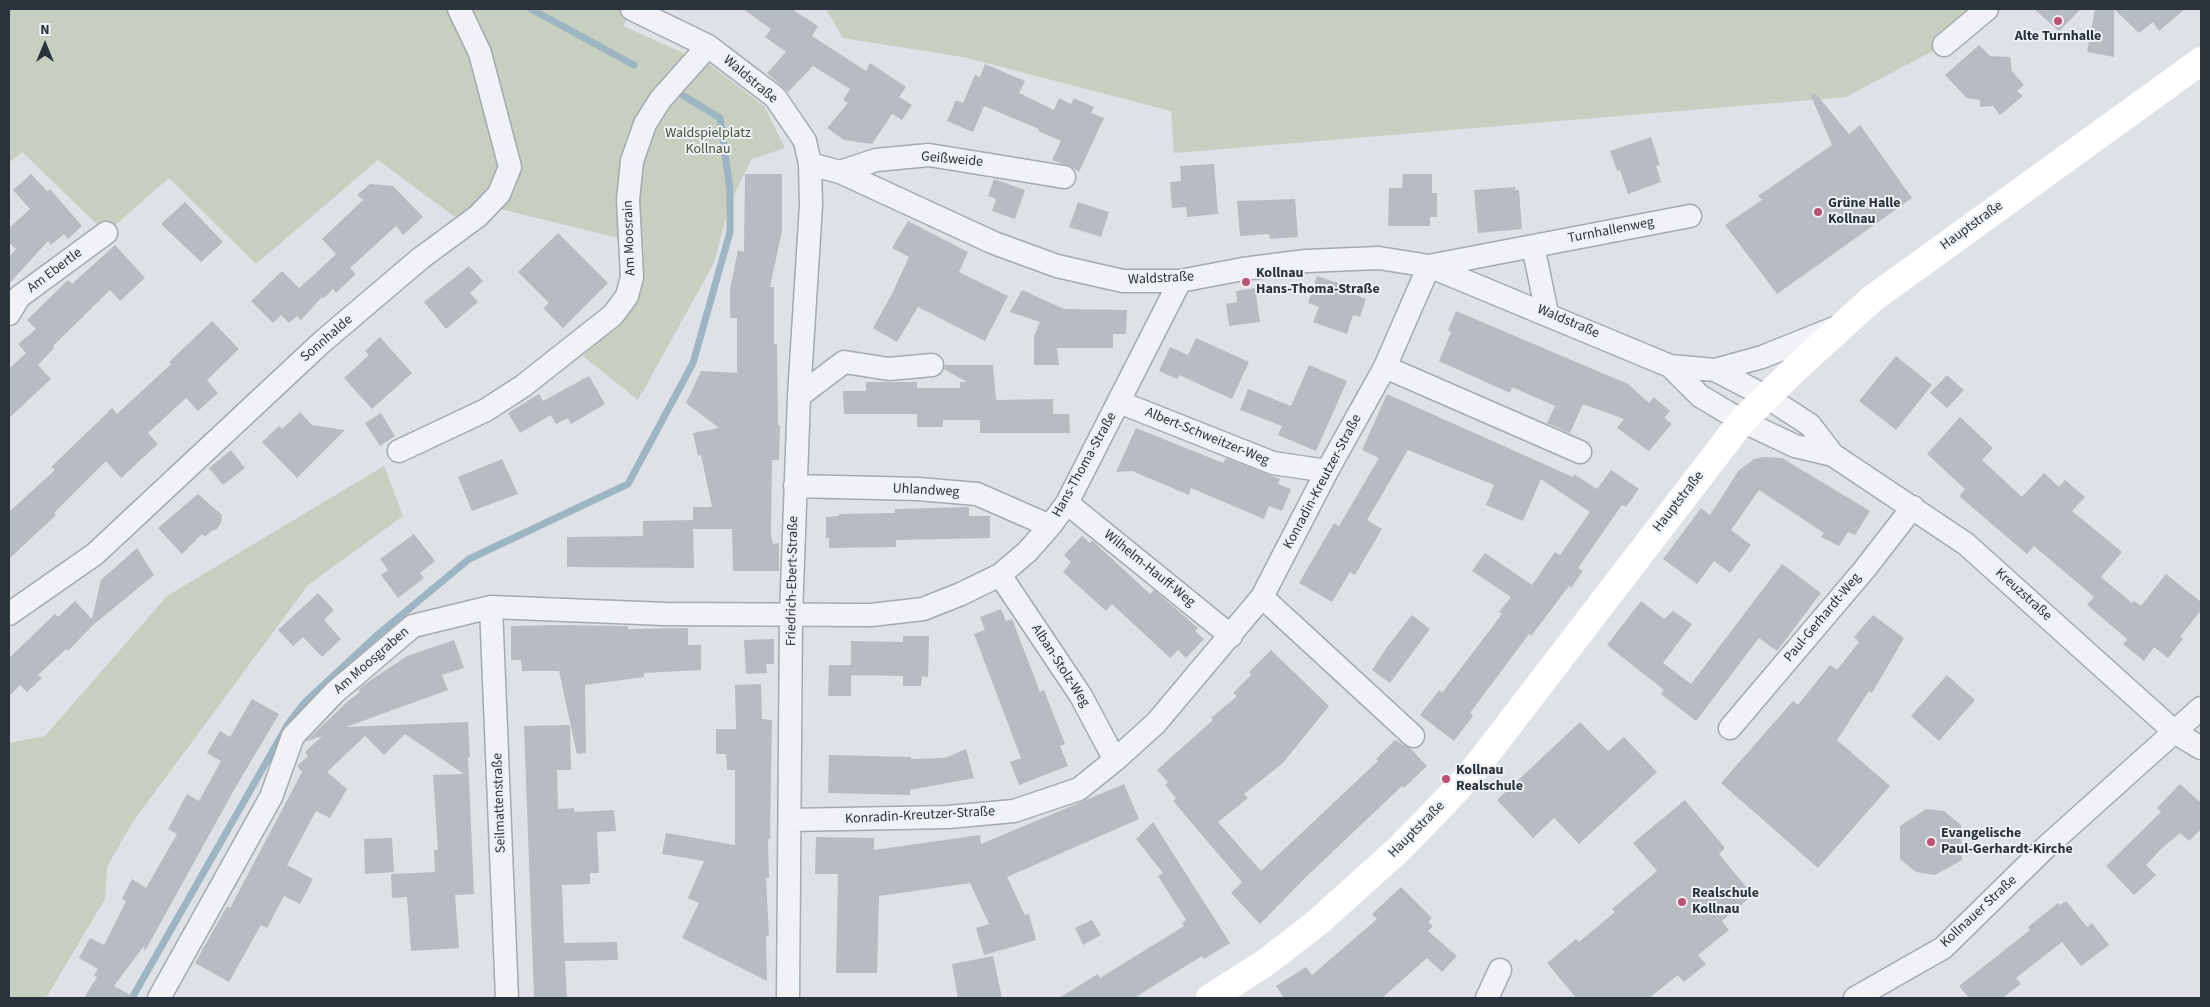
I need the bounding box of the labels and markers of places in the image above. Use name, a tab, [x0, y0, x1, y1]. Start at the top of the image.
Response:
marker: Alte Turnhalle	[2052, 15, 2064, 27]
place label: Alte Turnhalle	[2015, 29, 2101, 45]
place label: Grüne Halle Kollnau	[1828, 196, 1901, 228]
marker: Grüne Halle Kollnau	[1812, 206, 1824, 218]
place label: Kollnau Hans-Thoma-Straße	[1256, 266, 1380, 298]
marker: Kollnau Hans-Thoma-Straße	[1240, 276, 1252, 288]
place label: Kollnau Realschule	[1456, 763, 1523, 796]
marker: Kollnau Realschule	[1440, 773, 1452, 785]
place label: Evangelische Paul-Gerhardt-Kirche	[1941, 826, 2073, 859]
marker: Evangelische Paul-Gerhardt-Kirche	[1925, 836, 1937, 848]
place label: Realschule Kollnau	[1692, 886, 1759, 919]
marker: Realschule Kollnau	[1676, 896, 1688, 908]

